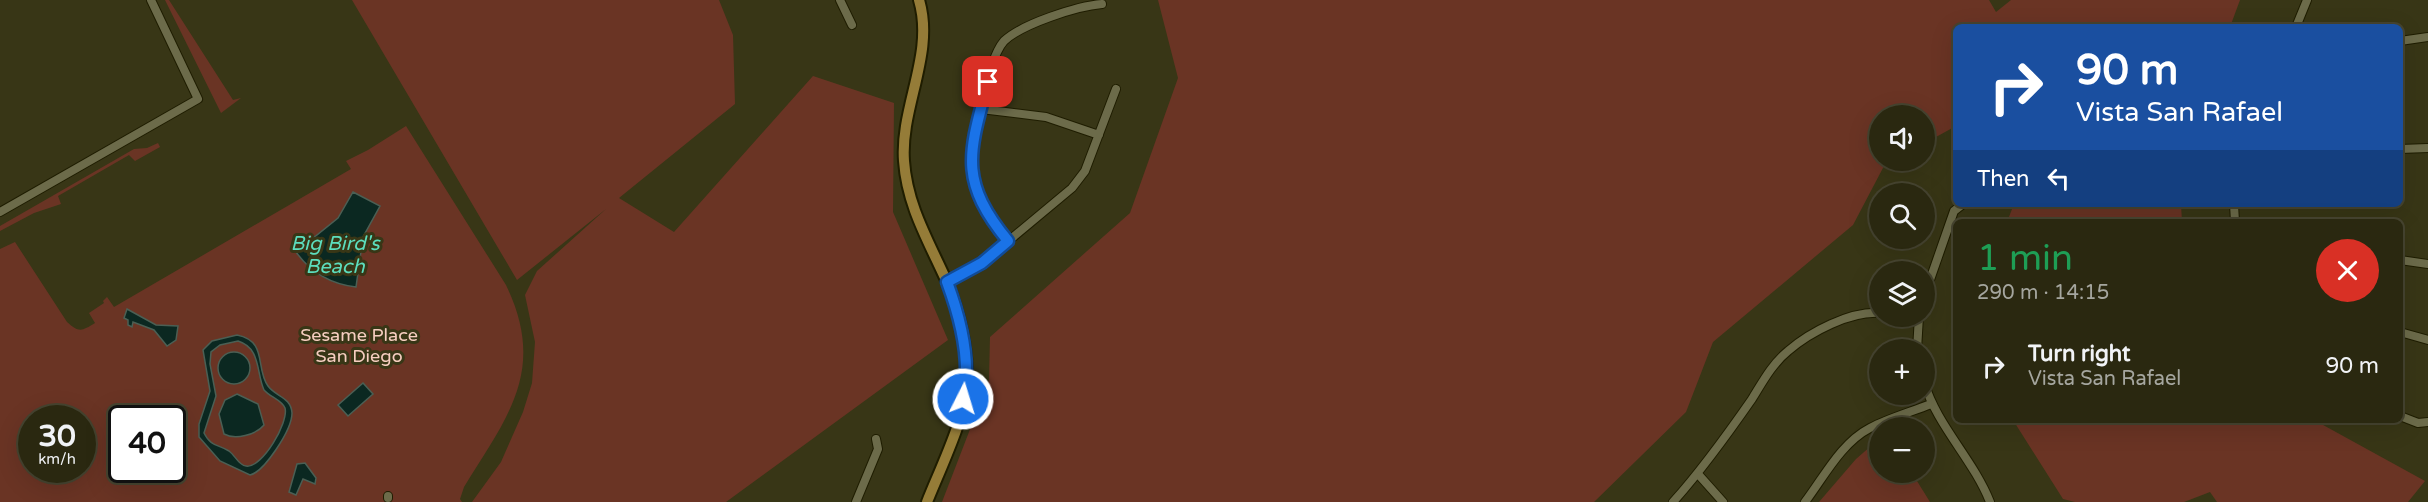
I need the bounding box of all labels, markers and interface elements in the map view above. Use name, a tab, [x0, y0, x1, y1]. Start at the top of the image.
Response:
text: 90 m	[2076, 45, 2178, 96]
icon: right	[1977, 48, 2055, 126]
pin	[962, 56, 1013, 107]
icon: arrive	[971, 65, 1004, 98]
text: Vista San Rafael	[2076, 96, 2283, 129]
map controls	[1869, 105, 1935, 483]
button: sound	[1869, 105, 1935, 171]
icon: left	[2042, 162, 2075, 195]
text: Then	[1977, 166, 2030, 192]
button: search	[1869, 183, 1935, 249]
water label: Big Bird's Beach	[290, 232, 381, 279]
text: 1 min	[1977, 237, 2073, 280]
button: close	[2316, 239, 2379, 302]
button: layers	[1869, 261, 1935, 327]
text: 290 m · 14:15	[1977, 281, 2109, 305]
park label: Sesame Place San Diego	[300, 324, 418, 367]
button: +	[1869, 339, 1935, 405]
text: Turn right	[2028, 341, 2130, 367]
icon: right	[1977, 350, 2010, 383]
text: 90 m	[2325, 353, 2379, 379]
position arrow	[931, 367, 995, 431]
text: Vista San Rafael	[2028, 367, 2181, 391]
speed limit sign: 40	[108, 405, 186, 483]
button: −	[1869, 417, 1935, 483]
text: 30	[38, 418, 76, 455]
text: km/h	[38, 450, 76, 468]

